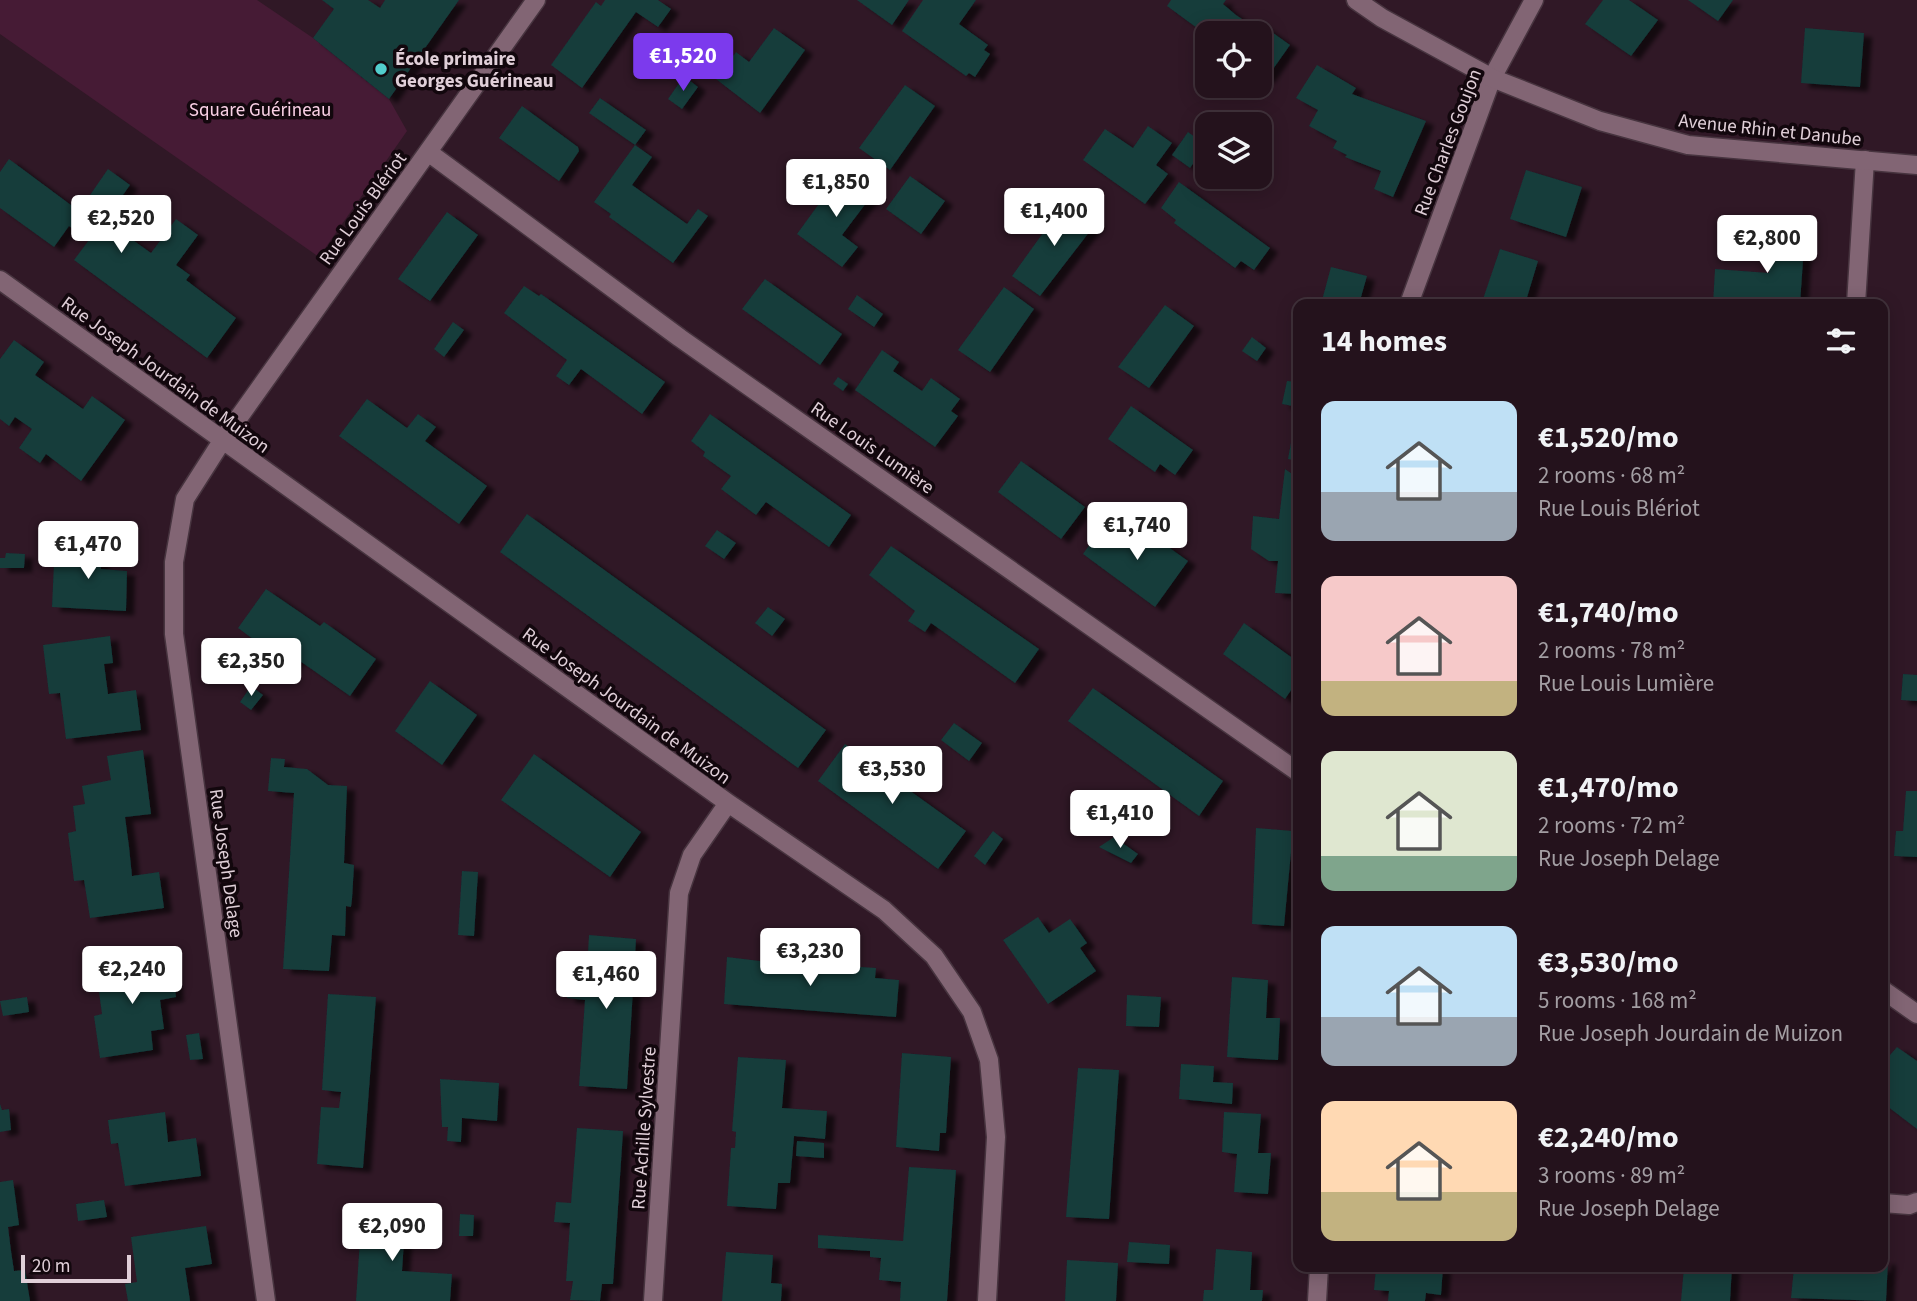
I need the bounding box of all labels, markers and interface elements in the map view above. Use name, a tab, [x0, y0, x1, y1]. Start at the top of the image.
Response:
map controls	[1195, 21, 1272, 189]
button: locate	[1195, 21, 1272, 98]
pin: €1,520	[626, 34, 740, 93]
text: €1,520	[649, 39, 717, 72]
place label: École primaire Georges Guérineau	[395, 46, 554, 95]
marker: École primaire Georges Guérineau	[373, 61, 389, 77]
street label: Rue Charles Goujon	[1408, 65, 1489, 220]
park label: Square Guérineau	[189, 97, 331, 124]
street label: Avenue Rhin et Danube	[1677, 107, 1863, 154]
button: layers	[1195, 112, 1272, 189]
street label: Rue Louis Blériot	[313, 146, 414, 271]
pin: €1,850	[779, 160, 893, 219]
text: €1,850	[802, 165, 870, 198]
pin: €1,400	[997, 188, 1111, 248]
text: €1,400	[1020, 194, 1088, 227]
pin: €2,520	[64, 196, 178, 255]
text: €2,520	[87, 201, 155, 234]
pin: €2,800	[1710, 216, 1824, 275]
text: €2,800	[1733, 221, 1801, 254]
street label: Rue Joseph Jourdain de Muizon	[55, 290, 275, 460]
text: 14 homes	[1321, 320, 1447, 363]
icon: filters	[1822, 322, 1860, 360]
street label: Rue Louis Lumière	[805, 395, 939, 501]
text: €1,520/mo	[1538, 416, 1679, 459]
icon: home	[1377, 429, 1461, 513]
text: 2 rooms · 68 m²	[1538, 459, 1685, 492]
text: Rue Louis Blériot	[1538, 492, 1700, 525]
pin: €1,740	[1080, 503, 1194, 562]
text: €1,740	[1103, 508, 1171, 541]
pin: €1,470	[31, 522, 145, 581]
text: €1,470	[54, 527, 122, 560]
text: €1,740/mo	[1538, 591, 1679, 634]
icon: home	[1377, 604, 1461, 688]
street label: Rue Joseph Jourdain de Muizon	[516, 621, 736, 791]
text: 2 rooms · 78 m²	[1538, 634, 1685, 667]
pin: €2,350	[194, 638, 308, 698]
text: €2,350	[217, 644, 285, 677]
text: Rue Louis Lumière	[1538, 667, 1714, 700]
pin: €3,530	[835, 746, 949, 806]
text: €3,530	[858, 752, 926, 785]
text: €1,470/mo	[1538, 766, 1679, 809]
icon: home	[1377, 779, 1461, 863]
street label: Rue Joseph Delage	[202, 787, 249, 939]
pin: €1,410	[1063, 790, 1177, 850]
text: €1,410	[1086, 796, 1154, 829]
text: 2 rooms · 72 m²	[1538, 809, 1685, 842]
text: Rue Joseph Delage	[1538, 842, 1720, 875]
pin: €3,230	[753, 928, 867, 988]
text: €3,230	[776, 934, 844, 967]
text: €3,530/mo	[1538, 941, 1679, 984]
pin: €2,240	[75, 946, 189, 1006]
pin: €1,460	[549, 951, 663, 1011]
text: €2,240	[98, 952, 166, 985]
icon: home	[1377, 954, 1461, 1038]
text: €1,460	[572, 957, 640, 990]
text: 5 rooms · 168 m²	[1538, 984, 1697, 1017]
text: Rue Joseph Jourdain de Muizon	[1538, 1017, 1843, 1050]
street label: Rue Achille Sylvestre	[625, 1046, 664, 1210]
text: €2,240/mo	[1538, 1116, 1679, 1159]
icon: home	[1377, 1129, 1461, 1213]
text: 3 rooms · 89 m²	[1538, 1159, 1685, 1192]
text: Rue Joseph Delage	[1538, 1192, 1720, 1225]
pin: €2,090	[335, 1204, 449, 1263]
text: €2,090	[358, 1209, 426, 1242]
scale bar	[21, 1252, 131, 1284]
text: 20 m	[32, 1253, 70, 1280]

